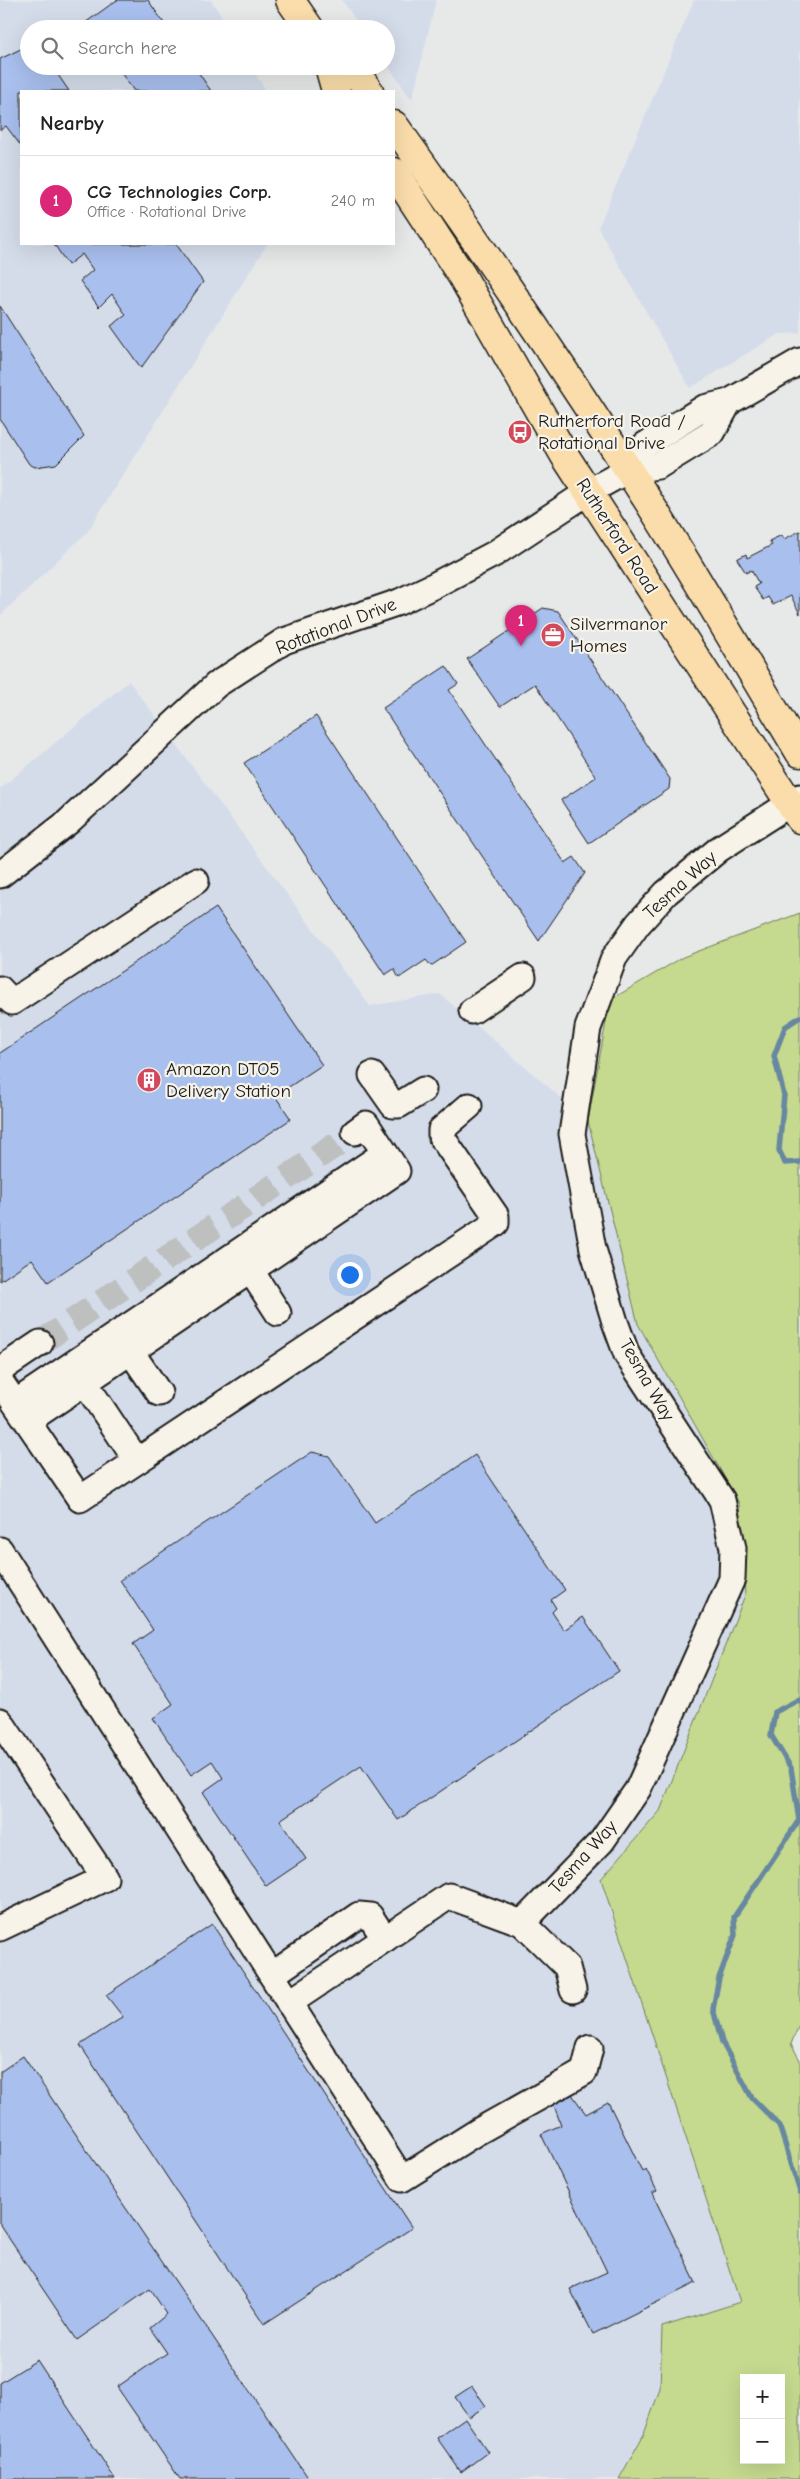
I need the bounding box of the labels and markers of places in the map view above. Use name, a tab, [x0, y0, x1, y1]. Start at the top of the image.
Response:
place label: Rutherford Road / Rotational Drive	[538, 410, 686, 454]
bus stop icon: Rutherford Road / Rotational Drive	[507, 419, 533, 445]
pin: 1	[505, 605, 537, 646]
place label: Silvermanor Homes	[570, 613, 668, 657]
office icon: Silvermanor Homes	[540, 622, 566, 648]
place label: Amazon DTO5 Delivery Station	[166, 1058, 291, 1102]
building icon: Amazon DTO5 Delivery Station	[136, 1067, 162, 1093]

